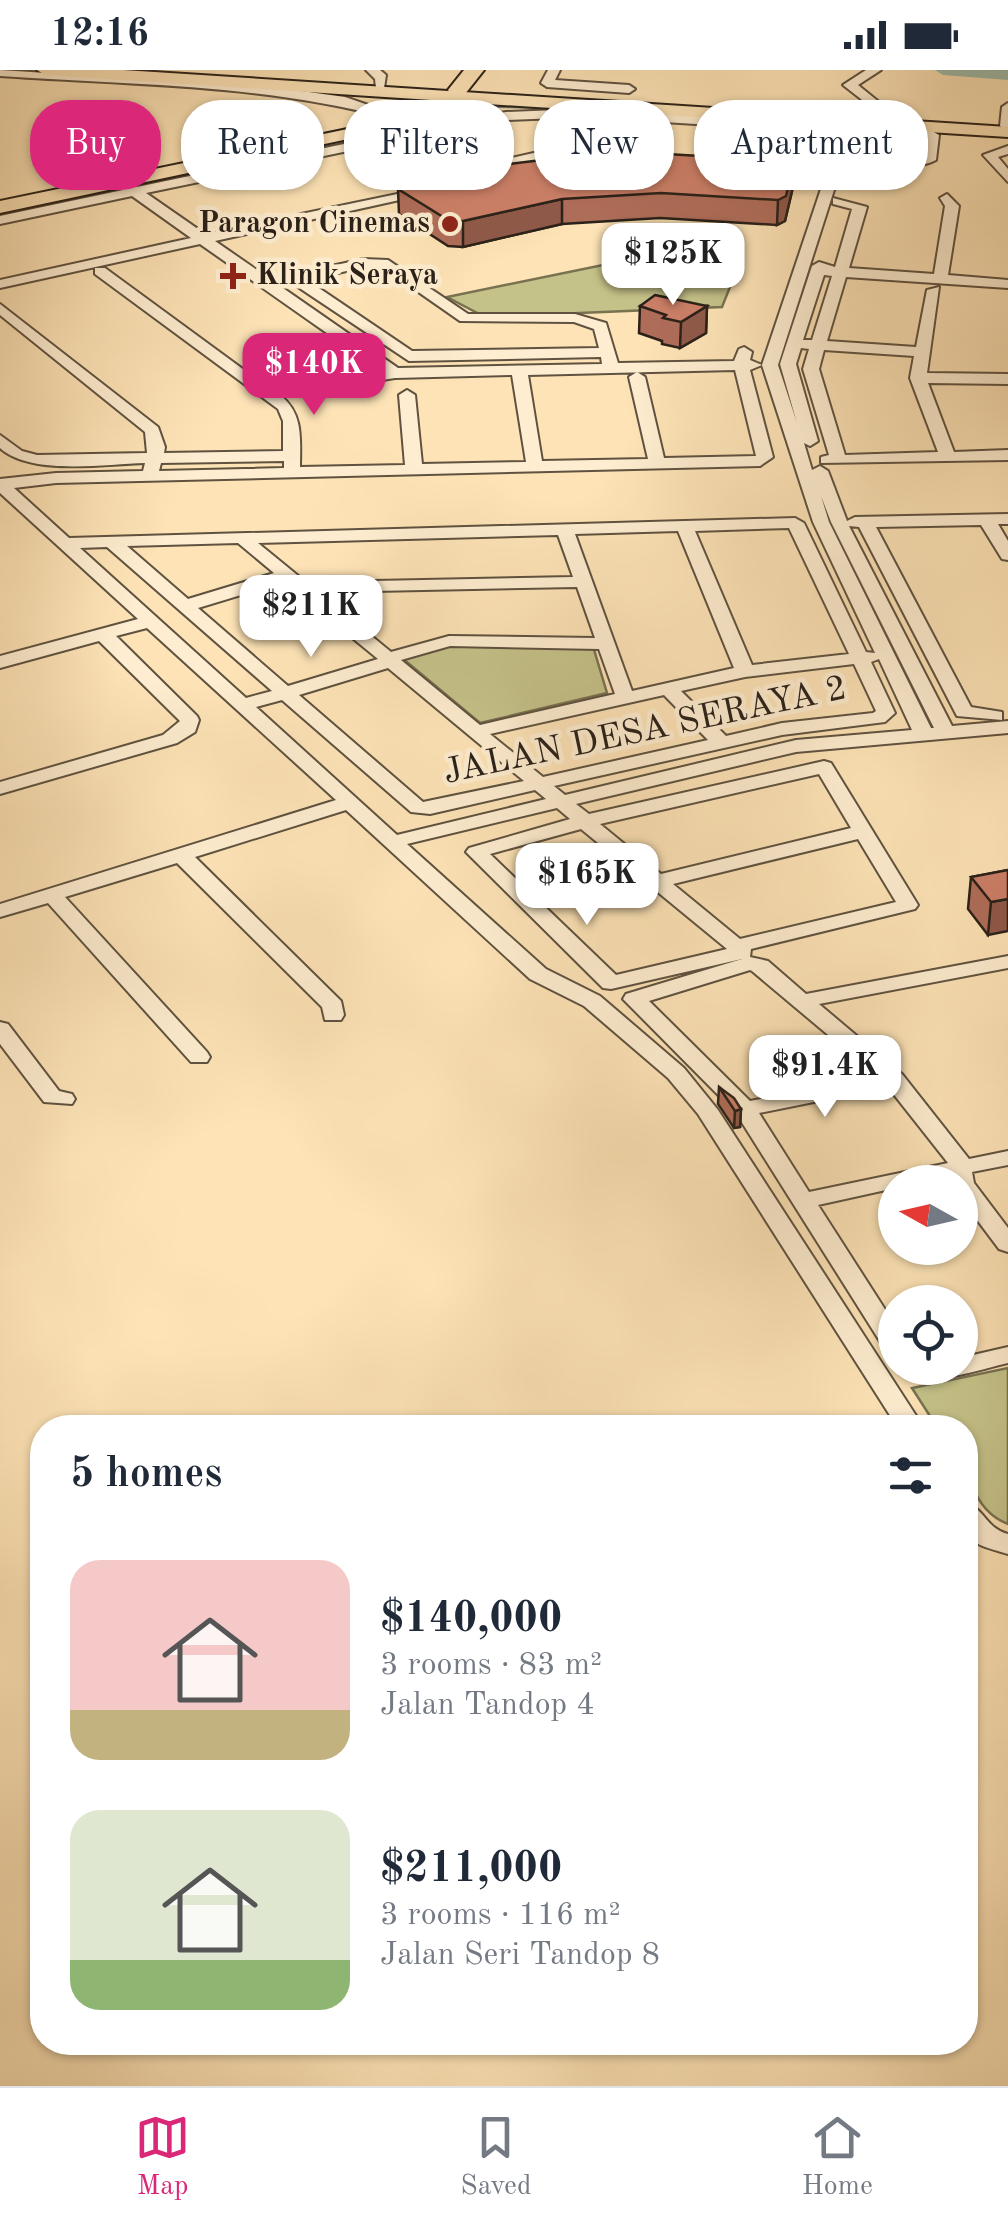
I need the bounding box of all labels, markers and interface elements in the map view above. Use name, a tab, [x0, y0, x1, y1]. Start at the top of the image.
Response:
text: 12:16	[50, 16, 149, 54]
chip: Buy	[30, 100, 161, 190]
chip: Rent	[181, 100, 324, 190]
chip: Filters	[344, 100, 514, 190]
chip: New	[534, 100, 674, 190]
chip: Apartment	[694, 100, 928, 190]
place label: Paragon Cinemas	[198, 209, 430, 239]
marker: Paragon Cinemas	[439, 213, 461, 235]
pin: $125K	[603, 223, 743, 308]
text: $125K	[624, 239, 722, 271]
place label: Klinik Seraya	[256, 261, 438, 291]
marker: Klinik Seraya	[220, 263, 246, 289]
pin: $140K	[244, 333, 384, 418]
text: $140K	[265, 349, 363, 381]
pin: $211K	[241, 575, 381, 660]
text: $211K	[262, 591, 360, 623]
street label: JALAN DESA SERAYA 2	[440, 671, 850, 791]
pin: $165K	[517, 843, 657, 928]
text: $165K	[538, 859, 636, 891]
pin: $91.4K	[744, 1035, 906, 1120]
text: $91.4K	[771, 1051, 879, 1083]
north arrow	[878, 1165, 978, 1265]
map controls	[878, 1165, 978, 1385]
button: locate	[878, 1285, 978, 1385]
icon: filters	[883, 1448, 938, 1503]
text: 5 homes	[70, 1454, 222, 1496]
text: $140,000	[380, 1599, 562, 1641]
icon: home	[150, 1600, 270, 1720]
text: 3 rooms · 83 m²	[380, 1650, 602, 1682]
text: Jalan Tandop 4	[380, 1690, 595, 1722]
text: $211,000	[380, 1849, 562, 1891]
icon: home	[150, 1850, 270, 1970]
text: 3 rooms · 116 m²	[380, 1900, 621, 1932]
text: Jalan Seri Tandop 8	[380, 1940, 660, 1972]
tab: Map	[135, 2110, 190, 2205]
tab: Saved	[460, 2110, 532, 2205]
tab: Home	[802, 2110, 873, 2205]

